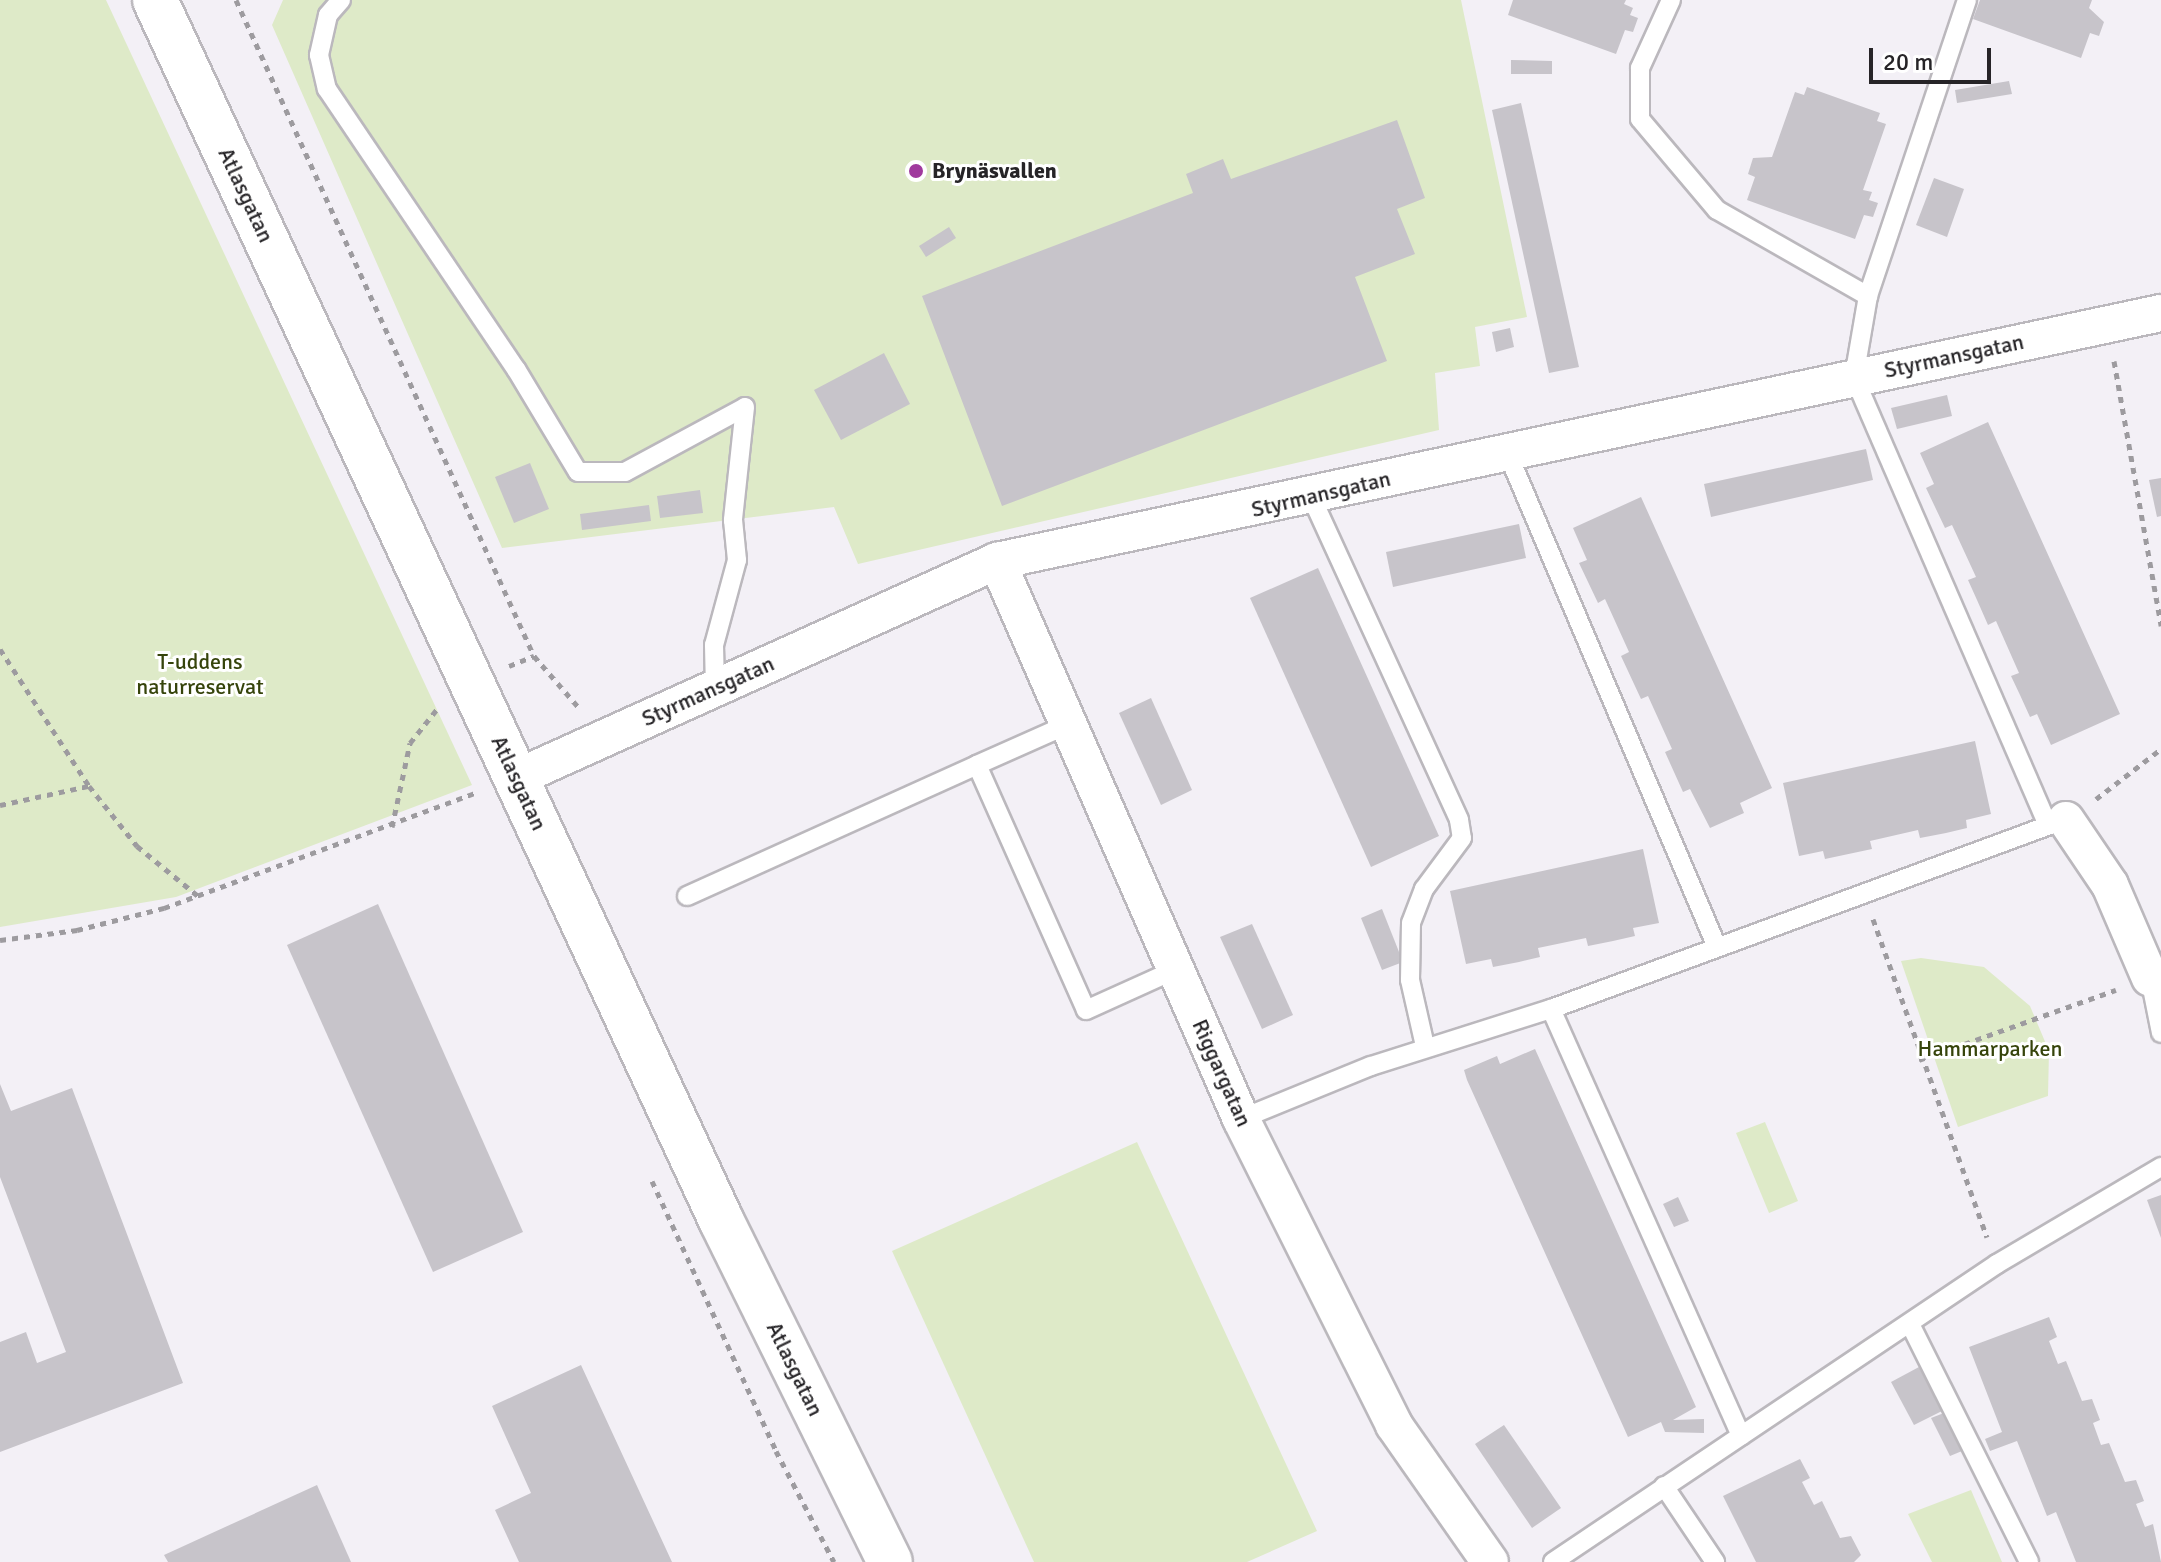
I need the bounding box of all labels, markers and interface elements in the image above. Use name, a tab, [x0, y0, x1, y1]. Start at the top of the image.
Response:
scale bar	[1873, 32, 1995, 82]
text: 20 m	[1883, 47, 1933, 77]
street label: Atlasgatan	[213, 143, 279, 247]
place label: Brynäsvallen	[932, 158, 1057, 184]
marker: Brynäsvallen	[907, 162, 925, 180]
street label: Styrmansgatan	[1882, 328, 2026, 384]
street label: Styrmansgatan	[1249, 465, 1393, 523]
park label: T-uddens naturreservat	[136, 648, 264, 700]
street label: Styrmansgatan	[638, 650, 778, 732]
street label: Atlasgatan	[486, 731, 552, 835]
street label: Riggargatan	[1187, 1015, 1257, 1131]
park label: Hammarparken	[1918, 1036, 2062, 1062]
street label: Atlasgatan	[761, 1318, 829, 1420]

